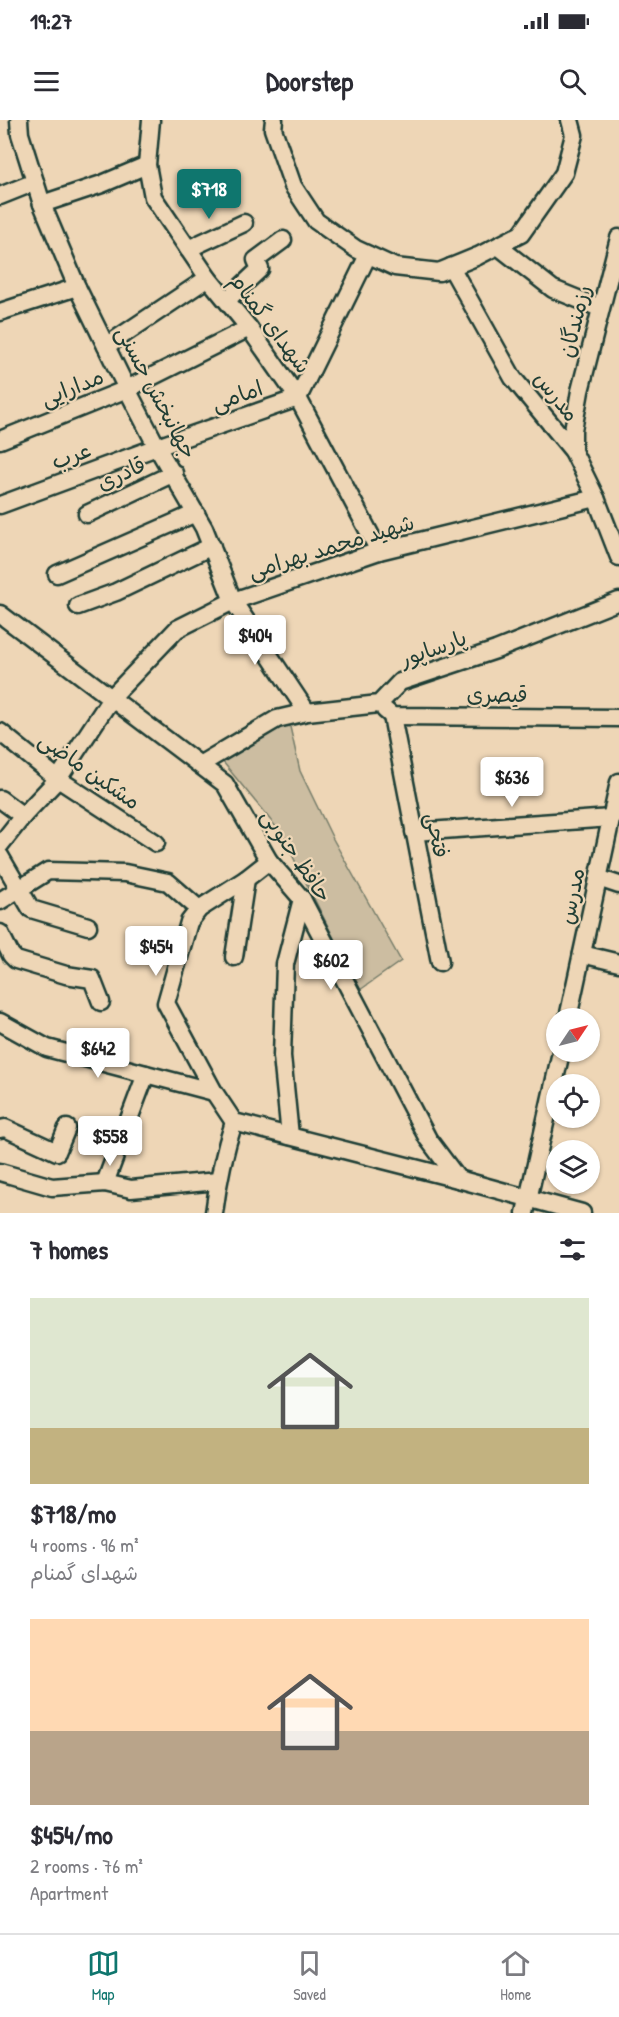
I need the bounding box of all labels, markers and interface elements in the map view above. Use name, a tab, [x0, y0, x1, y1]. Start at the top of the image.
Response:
text: 19:27	[30, 6, 72, 36]
text: Doorstep	[266, 63, 353, 99]
icon: menu	[30, 65, 63, 98]
icon: search	[556, 65, 589, 98]
pin: $718	[173, 169, 245, 220]
text: $718	[191, 175, 227, 202]
street label: شهدای گمنام	[221, 267, 319, 381]
street label: رزمندگان	[551, 282, 597, 360]
street label: جهانبخش حسنی	[109, 320, 205, 464]
street label: مدارایی	[36, 361, 108, 413]
street label: مدرس	[527, 364, 587, 428]
street label: امامی	[207, 372, 267, 418]
street label: عرب	[47, 434, 95, 476]
street label: قادری	[92, 449, 150, 497]
street label: شهید محمد بهرامی	[244, 506, 418, 586]
pin: $404	[219, 615, 291, 666]
text: $404	[238, 621, 272, 648]
street label: پارساپور	[394, 622, 471, 674]
street label: قیصری	[466, 679, 528, 709]
street label: مشکین ماضی	[33, 724, 147, 816]
pin: $636	[476, 757, 548, 808]
text: $636	[494, 763, 530, 790]
street label: حافظ جنوبی	[255, 802, 339, 908]
street label: فتحی	[419, 810, 457, 860]
street label: مدرس	[550, 865, 592, 927]
pin: $454	[120, 926, 192, 977]
text: $454	[139, 932, 173, 959]
pin: $602	[295, 940, 367, 991]
text: $602	[313, 946, 349, 973]
north arrow	[546, 1008, 600, 1062]
map controls	[546, 1008, 600, 1194]
pin: $642	[62, 1028, 134, 1079]
text: $642	[81, 1034, 115, 1061]
button: locate	[546, 1074, 600, 1128]
pin: $558	[74, 1116, 146, 1167]
text: $558	[92, 1122, 128, 1149]
button: layers	[546, 1140, 600, 1194]
text: 7 homes	[30, 1232, 108, 1267]
icon: filters	[556, 1233, 589, 1266]
icon: home	[256, 1337, 364, 1445]
text: $718/mo	[30, 1496, 116, 1531]
text: 4 rooms · 96 m²	[30, 1531, 139, 1558]
text: شهدای گمنام	[30, 1559, 138, 1586]
icon: home	[256, 1658, 364, 1766]
text: $454/mo	[30, 1817, 113, 1852]
text: 2 rooms · 76 m²	[30, 1852, 143, 1879]
text: Apartment	[30, 1879, 108, 1906]
tab: Map	[87, 1947, 120, 2005]
tab: Saved	[293, 1947, 326, 2005]
tab: Home	[499, 1947, 532, 2005]

